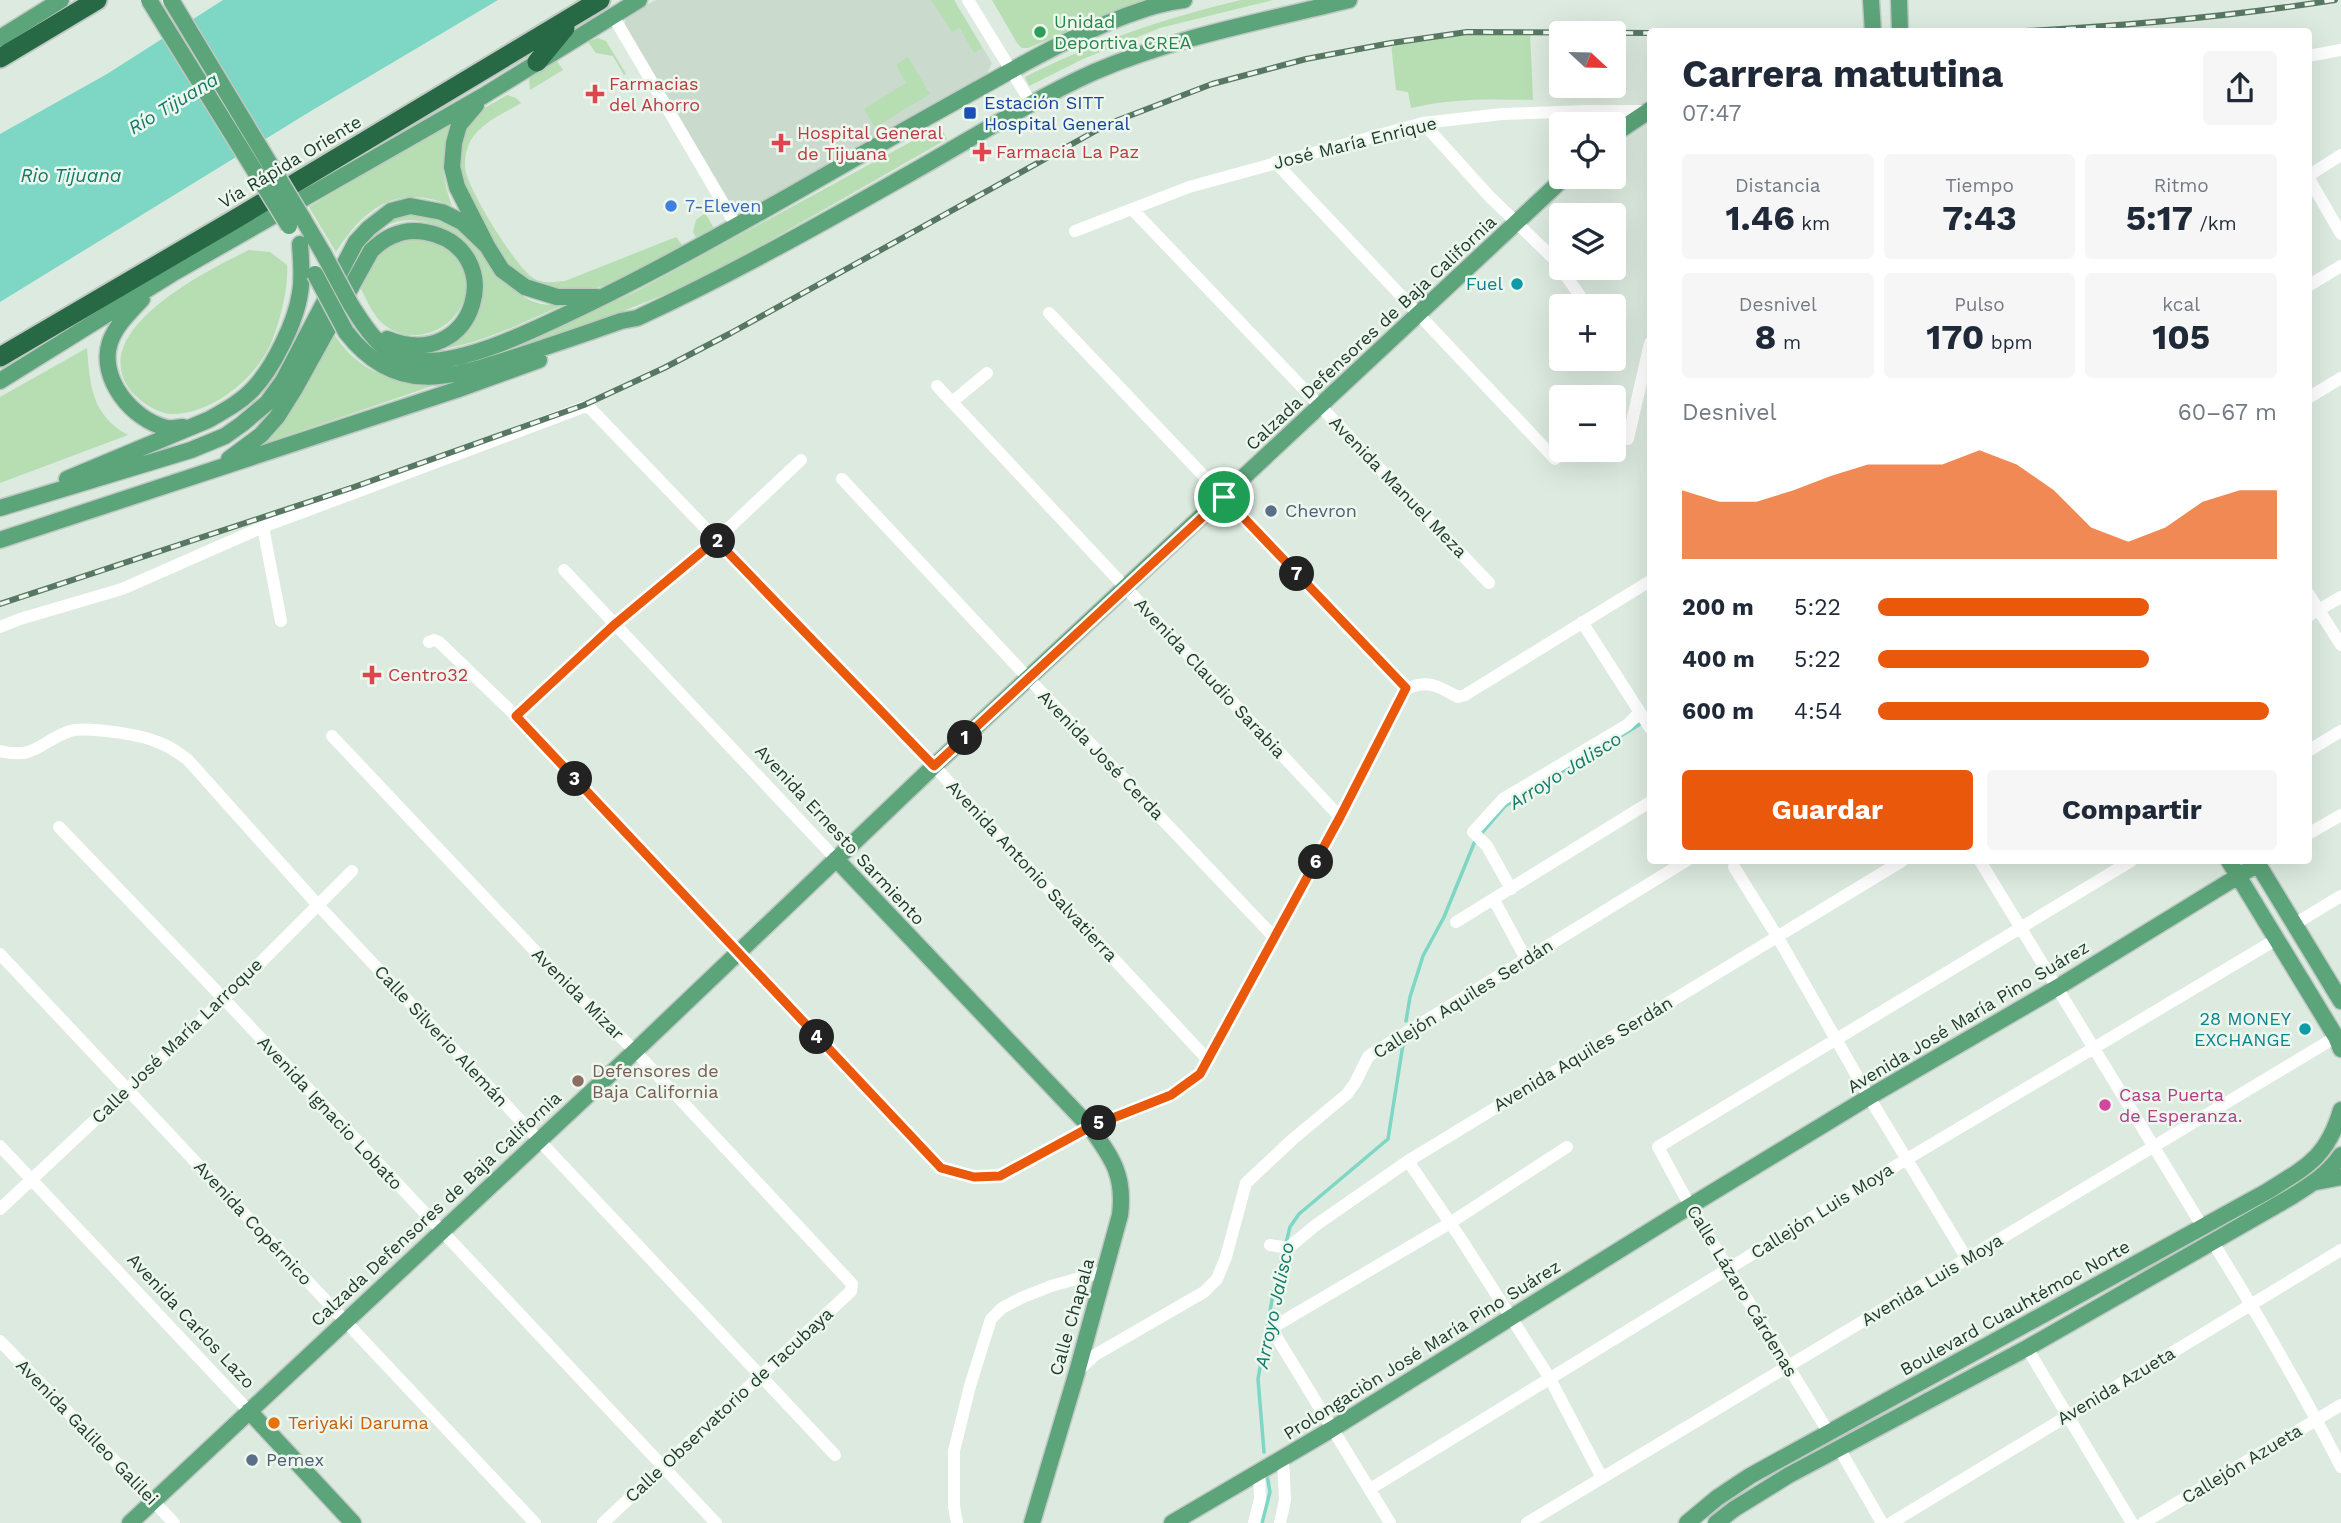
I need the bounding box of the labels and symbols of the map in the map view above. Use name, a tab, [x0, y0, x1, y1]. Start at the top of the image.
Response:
place label: Unidad Deportiva CREA	[1054, 11, 1191, 53]
north arrow	[1549, 21, 1626, 98]
marker: Unidad Deportiva CREA	[1032, 24, 1048, 40]
water label: Río Tijuana	[124, 67, 223, 139]
place label: Farmacias del Ahorro	[609, 73, 700, 115]
marker: Farmacias del Ahorro	[587, 86, 603, 102]
place label: Estación SITT Hospital General	[984, 92, 1130, 134]
marker: Estación SITT Hospital General	[962, 105, 978, 121]
street label: Vía Rápida Oriente	[215, 111, 365, 212]
street label: José María Enrique	[1271, 112, 1439, 173]
place label: Hospital General de Tijuana	[797, 122, 943, 164]
marker: Hospital General de Tijuana	[771, 133, 791, 153]
place label: Farmacia La Paz	[996, 141, 1139, 162]
marker: Farmacia La Paz	[974, 144, 990, 160]
water label: Rio Tijuana	[21, 164, 122, 187]
place label: 7-Eleven	[685, 195, 761, 216]
marker: 7-Eleven	[663, 198, 679, 214]
street label: Calzada Defensores de Baja California	[1241, 211, 1500, 454]
place label: Fuel	[1466, 273, 1503, 294]
marker: Fuel	[1509, 276, 1525, 292]
street label: Avenida Manuel Meza	[1325, 411, 1471, 562]
pin	[1194, 467, 1254, 527]
place label: Chevron	[1285, 500, 1357, 521]
marker: Chevron	[1263, 503, 1279, 519]
pin: 2	[700, 524, 736, 558]
pin: 7	[1280, 556, 1314, 592]
street label: Avenida Claudio Sarabia	[1131, 593, 1290, 762]
place label: Centro32	[388, 664, 468, 685]
marker: Centro32	[362, 665, 382, 685]
street label: Avenida José Cerda	[1034, 686, 1169, 824]
pin: 1	[948, 720, 982, 756]
water label: Arroyo Jalisco	[1504, 727, 1626, 815]
street label: Avenida Ernesto Sarmiento	[751, 740, 930, 929]
pin: 3	[558, 762, 592, 796]
street label: Avenida Antonio Salvatierra	[943, 776, 1122, 966]
pin: 6	[1298, 844, 1334, 880]
street label: Callejón Aquiles Serdán	[1369, 935, 1557, 1063]
street label: Avenida José María Pino Suárez	[1843, 936, 2092, 1097]
street label: Avenida Mizar	[528, 943, 629, 1044]
street label: Calle José María Larroque	[87, 954, 266, 1128]
street label: Calle Silverio Alemán	[370, 961, 512, 1111]
street label: Avenida Aquiles Serdán	[1489, 992, 1676, 1115]
place label: 28 MONEY EXCHANGE	[2194, 1008, 2292, 1050]
pin: 4	[800, 1020, 834, 1054]
marker: 28 MONEY EXCHANGE	[2297, 1021, 2313, 1037]
street label: Avenida Ignacio Lobato	[254, 1031, 407, 1194]
place label: Defensores de Baja California	[592, 1060, 719, 1102]
marker: Defensores de Baja California	[570, 1073, 586, 1089]
place label: Casa Puerta de Esperanza.	[2119, 1084, 2242, 1126]
street label: Calzada Defensores de Baja California	[306, 1087, 565, 1330]
marker: Casa Puerta de Esperanza.	[2097, 1097, 2113, 1113]
pin: 5	[1082, 1106, 1116, 1140]
street label: Avenida Copérnico	[190, 1156, 317, 1289]
street label: Callejón Luis Moya	[1747, 1158, 1897, 1263]
street label: Calle Lázaro Cárdenas	[1683, 1201, 1802, 1381]
street label: Avenida Luis Moya	[1857, 1229, 2006, 1330]
street label: Boulevard Cuauhtémoc Norte	[1896, 1235, 2133, 1380]
water label: Arroyo Jalisco	[1250, 1240, 1299, 1371]
street label: Avenida Carlos Lazo	[123, 1249, 259, 1393]
street label: Prolongaciòn José María Pino Suárez	[1279, 1255, 1564, 1444]
street label: Calle Chapala	[1045, 1256, 1098, 1378]
street label: Calle Observatorio de Tacubaya	[620, 1303, 837, 1507]
street label: Avenida Azueta	[2053, 1342, 2179, 1429]
street label: Avenida Galileo Galilei	[12, 1354, 163, 1509]
place label: Teriyaki Daruma	[288, 1412, 429, 1433]
marker: Teriyaki Daruma	[266, 1415, 282, 1431]
street label: Callejón Azueta	[2178, 1419, 2306, 1508]
place label: Pemex	[266, 1449, 324, 1470]
marker: Pemex	[244, 1452, 260, 1468]

